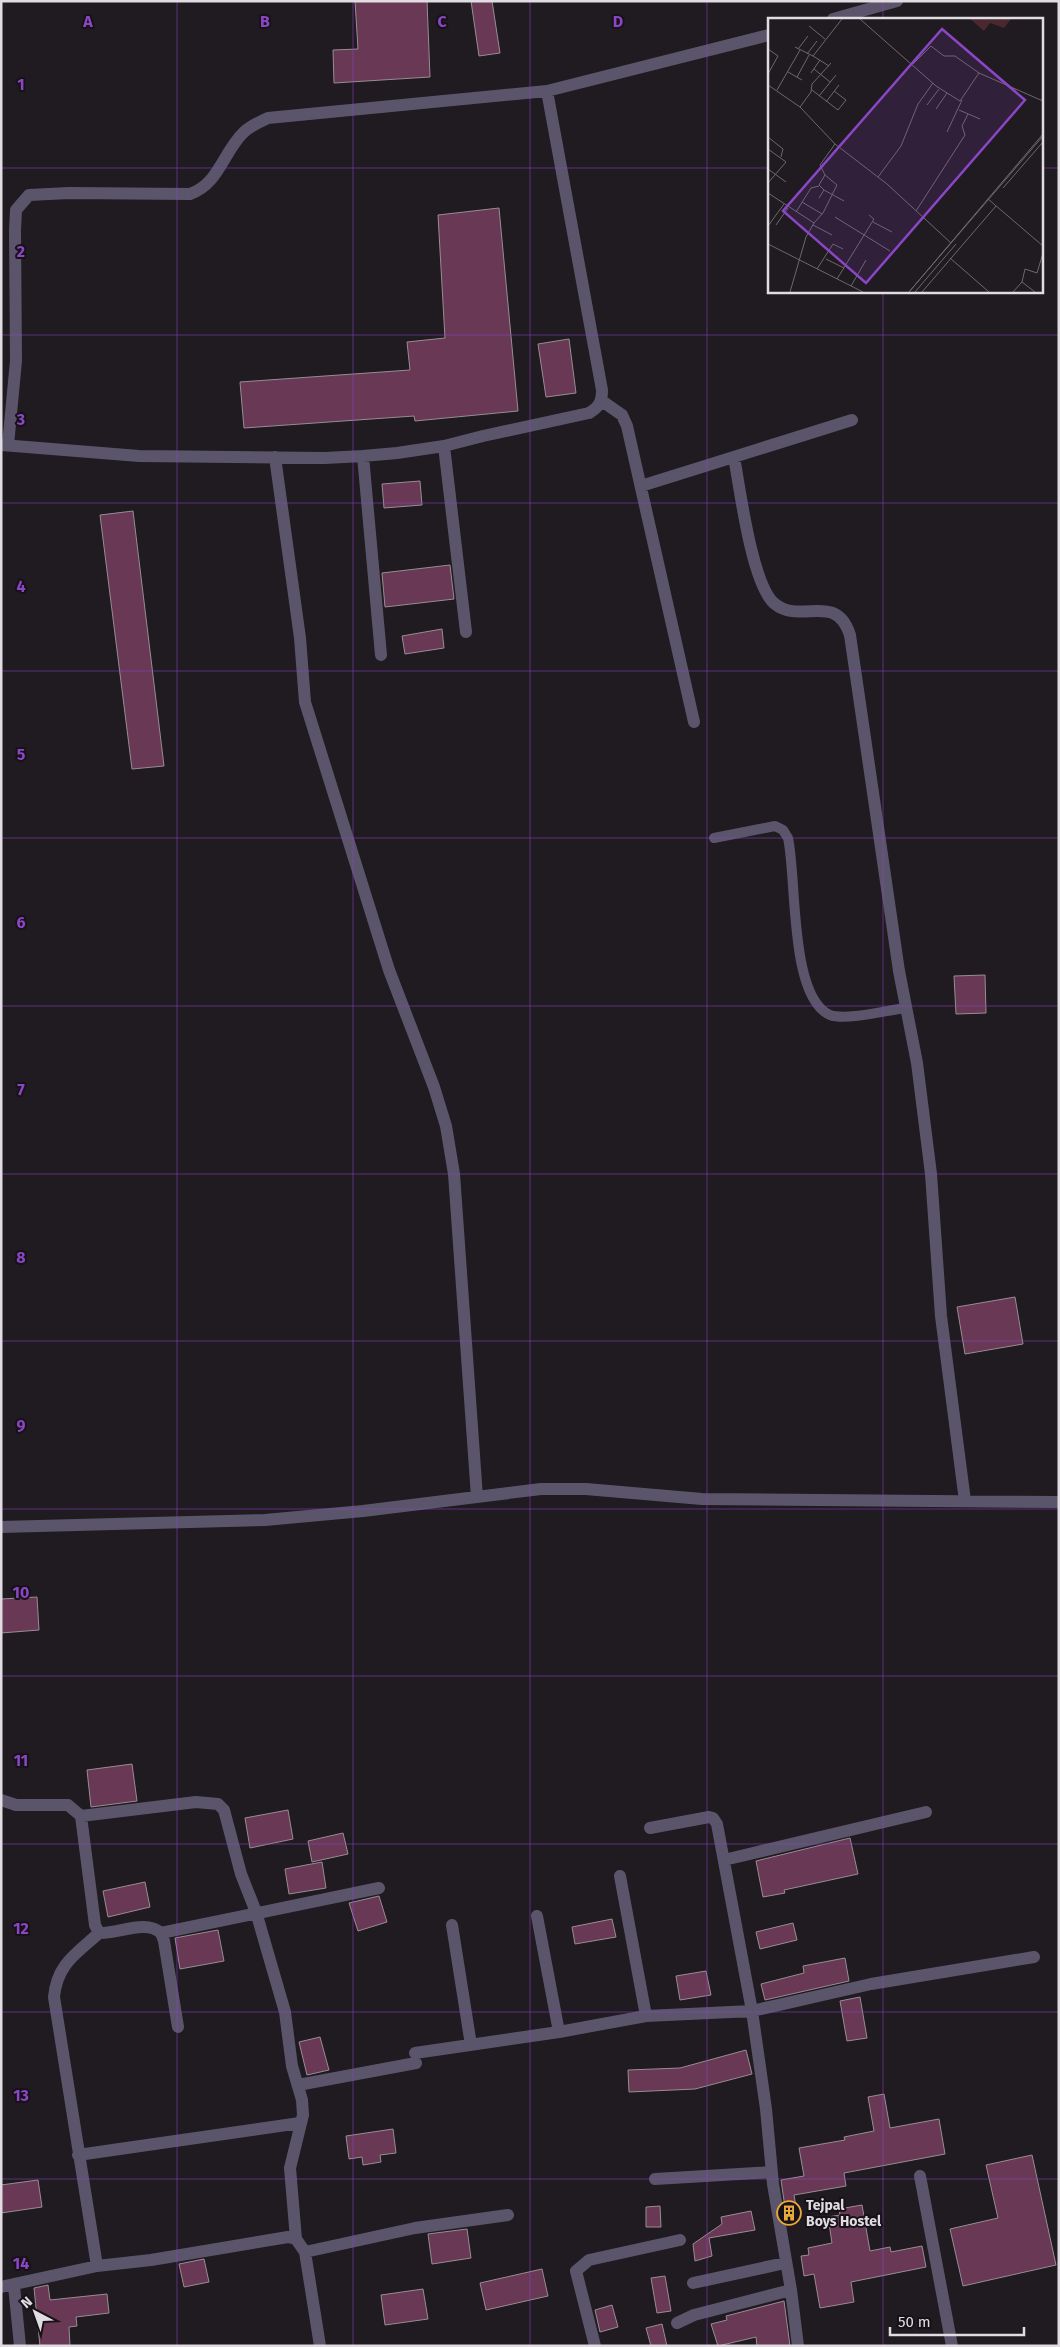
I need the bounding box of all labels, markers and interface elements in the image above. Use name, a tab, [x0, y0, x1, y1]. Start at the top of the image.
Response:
text: A	[82, 12, 93, 31]
text: B	[260, 12, 270, 31]
text: C	[437, 12, 447, 31]
text: D	[613, 12, 623, 31]
inset map	[768, 18, 1042, 292]
text: 1	[17, 75, 25, 94]
text: 2	[17, 242, 25, 261]
text: 3	[16, 410, 25, 429]
text: 4	[16, 577, 26, 596]
text: 5	[17, 745, 26, 764]
text: 6	[16, 913, 26, 932]
text: 7	[17, 1080, 25, 1099]
text: 8	[16, 1248, 26, 1267]
text: 9	[17, 1416, 26, 1435]
text: 10	[13, 1583, 29, 1602]
text: 11	[14, 1751, 28, 1770]
text: 12	[13, 1919, 29, 1938]
text: 13	[13, 2086, 29, 2105]
place label: Tejpal Boys Hostel	[806, 2197, 882, 2230]
building icon: Tejpal Boys Hostel	[776, 2200, 802, 2226]
text: 14	[13, 2254, 29, 2273]
north arrow	[10, 2287, 60, 2337]
text: N	[18, 2293, 36, 2312]
scale bar	[890, 2304, 1024, 2336]
text: 50 m	[898, 2313, 931, 2331]

